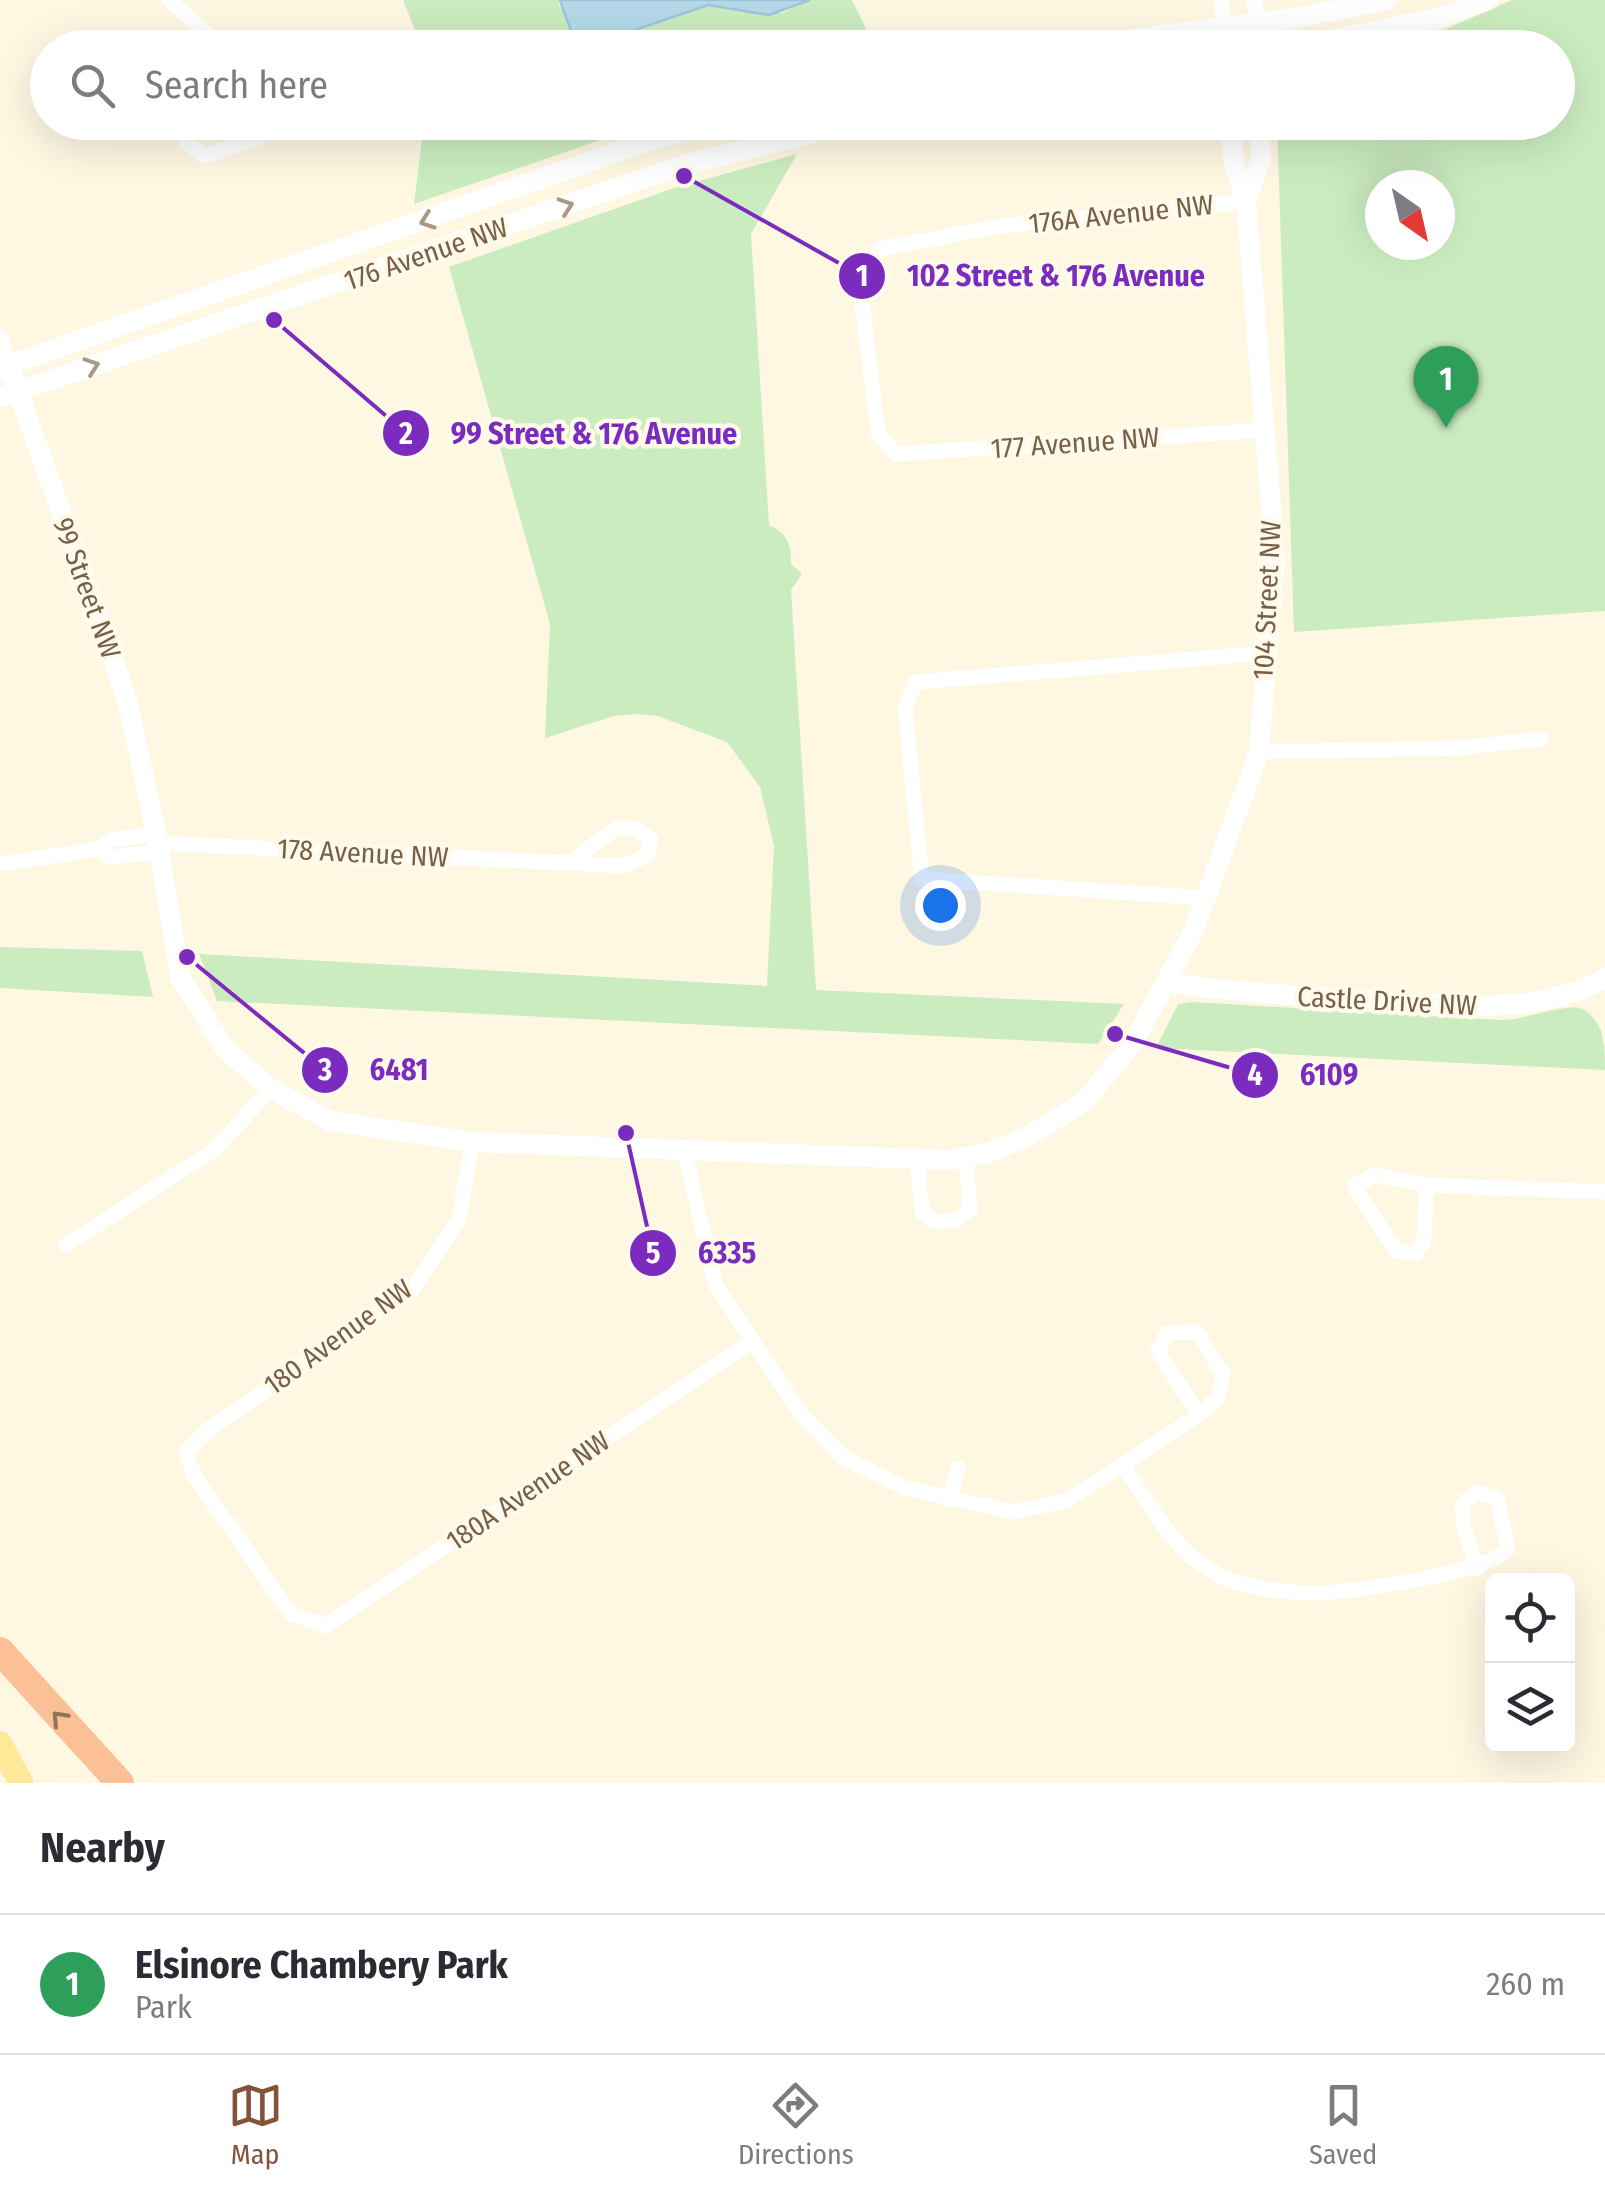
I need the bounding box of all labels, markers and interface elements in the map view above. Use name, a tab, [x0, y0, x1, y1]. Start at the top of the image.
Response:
search box	[30, 30, 1575, 140]
icon: search	[65, 58, 120, 113]
text: Search here	[145, 62, 328, 108]
north arrow	[1365, 170, 1455, 260]
street label: 176A Avenue NW	[1027, 188, 1215, 240]
one-way arrow	[557, 197, 574, 217]
one-way arrow	[419, 209, 436, 230]
street label: 176 Avenue NW	[340, 211, 512, 297]
callout: 102 Street & 176 Avenue	[837, 246, 1225, 306]
text: 1	[856, 258, 868, 294]
text: 102 Street & 176 Avenue	[907, 258, 1205, 294]
pin: 1	[1414, 346, 1478, 428]
one-way arrow	[83, 357, 100, 377]
callout: 99 Street & 176 Avenue	[381, 403, 758, 463]
text: 2	[398, 416, 413, 452]
text: 99 Street & 176 Avenue	[451, 416, 737, 452]
street label: 177 Avenue NW	[990, 421, 1160, 465]
street label: 99 Street NW	[46, 513, 128, 663]
street label: 104 Street NW	[1246, 520, 1288, 680]
street label: 178 Avenue NW	[277, 832, 449, 874]
your location	[915, 880, 966, 931]
street label: Castle Drive NW	[1296, 980, 1478, 1022]
callout: 6481	[300, 1040, 449, 1100]
callout: 6109	[1230, 1045, 1379, 1105]
text: 3	[317, 1052, 332, 1088]
text: 6481	[370, 1052, 428, 1088]
text: 4	[1247, 1057, 1263, 1093]
text: 6109	[1300, 1057, 1358, 1093]
callout: 6335	[628, 1223, 776, 1283]
text: 5	[646, 1235, 660, 1271]
text: 6335	[698, 1235, 756, 1271]
street label: 180 Avenue NW	[258, 1272, 418, 1402]
street label: 180A Avenue NW	[440, 1424, 616, 1558]
map controls	[1485, 1573, 1575, 1753]
button: locate	[1485, 1573, 1575, 1663]
button: layers	[1485, 1663, 1575, 1753]
one-way arrow	[53, 1711, 71, 1730]
text: Nearby	[40, 1823, 165, 1873]
text: Elsinore Chambery Park	[135, 1942, 508, 1988]
text: 1	[66, 1965, 79, 2003]
text: 260 m	[1486, 1965, 1565, 2003]
text: Park	[135, 1988, 192, 2026]
tab: Map	[228, 2078, 283, 2171]
tab: Directions	[738, 2078, 854, 2171]
tab: Saved	[1309, 2078, 1377, 2171]

